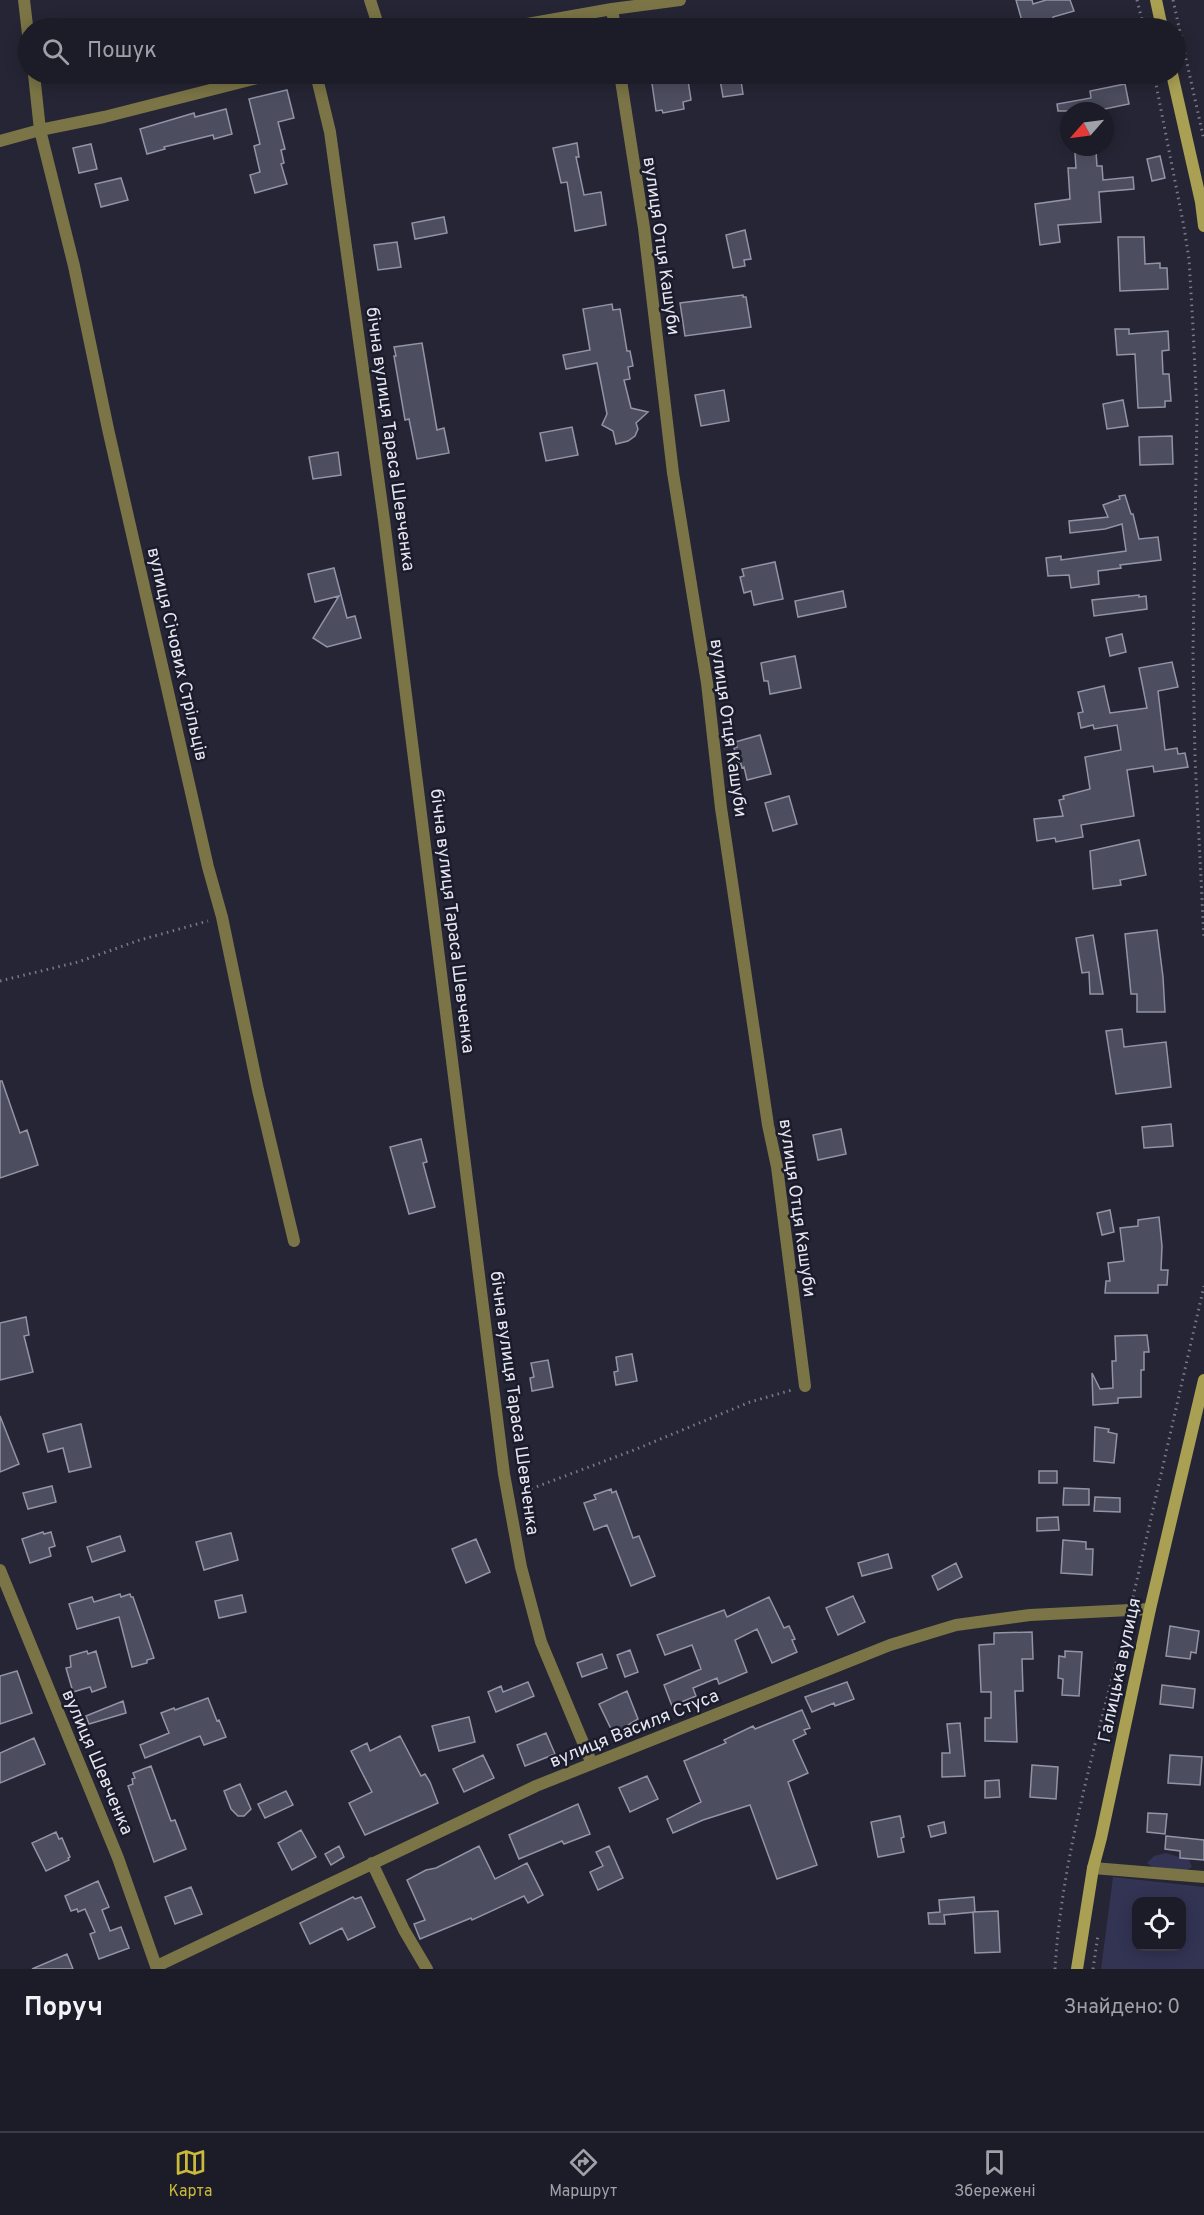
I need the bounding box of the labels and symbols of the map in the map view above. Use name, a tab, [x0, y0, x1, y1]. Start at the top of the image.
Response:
north arrow	[1060, 102, 1114, 156]
street label: вулиця Отця Кашуби	[637, 156, 684, 337]
street label: бічна вулиця Тараса Шевченка	[360, 306, 419, 573]
street label: вулиця Січових Стрільців	[141, 545, 212, 763]
street label: вулиця Отця Кашуби	[704, 638, 751, 819]
street label: бічна вулиця Тараса Шевченка	[424, 788, 479, 1055]
street label: вулиця Отця Кашуби	[773, 1118, 820, 1299]
street label: бічна вулиця Тараса Шевченка	[484, 1270, 543, 1537]
street label: Галицька вулиця	[1094, 1596, 1147, 1745]
street label: вулиця Василя Стуса	[546, 1685, 723, 1774]
street label: вулиця Шевченка	[56, 1686, 138, 1839]

